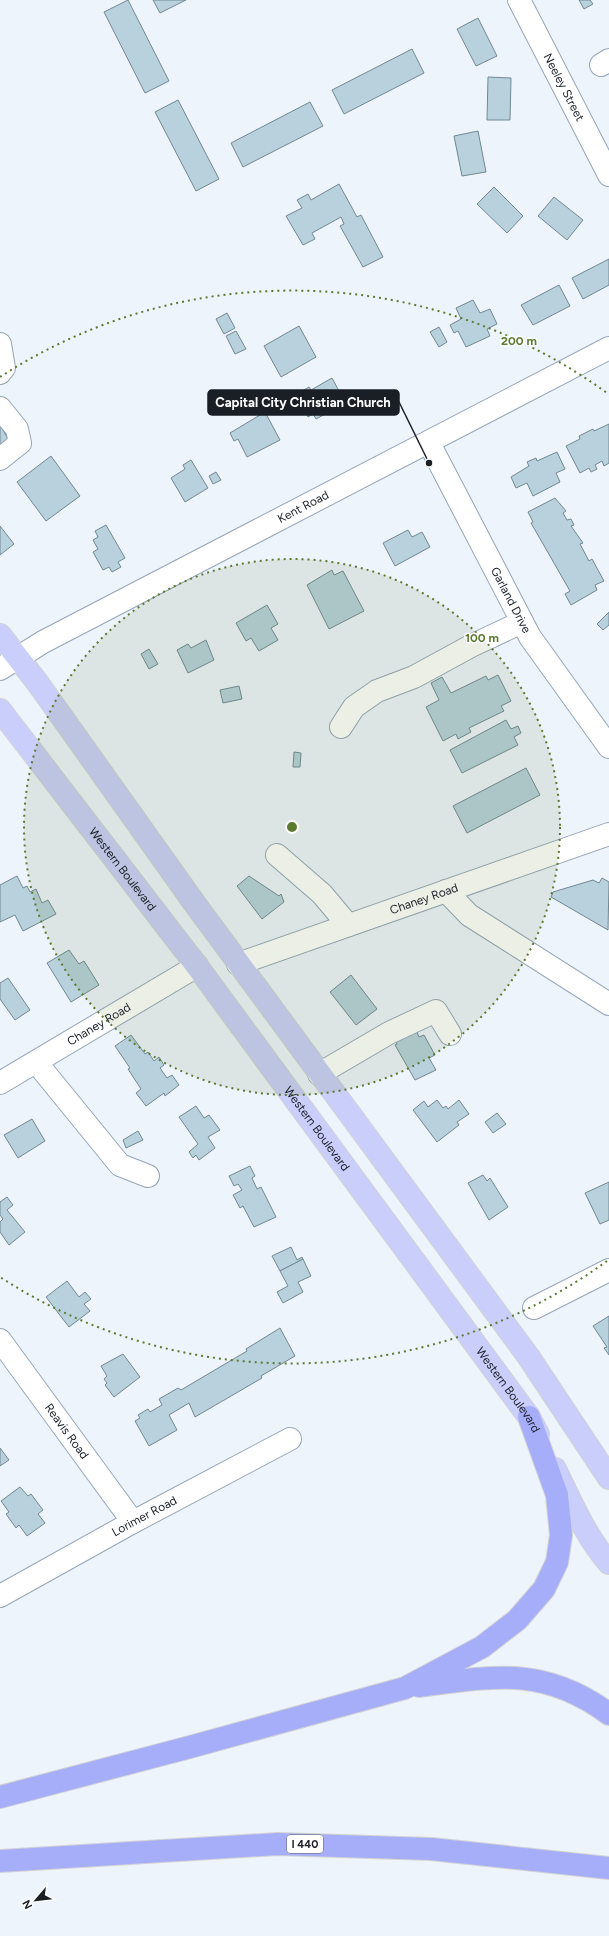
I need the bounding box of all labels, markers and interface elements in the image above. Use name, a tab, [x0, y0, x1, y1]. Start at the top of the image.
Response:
street label: Neeley Street	[541, 51, 587, 124]
text: 200 m	[501, 334, 537, 348]
callout: Capital City Christian Church	[208, 390, 399, 415]
text: Capital City Christian Church	[215, 395, 391, 410]
street label: Kent Road	[275, 488, 331, 526]
street label: Garland Drive	[488, 565, 534, 636]
text: 100 m	[465, 631, 499, 645]
centre of rings	[285, 820, 299, 834]
street label: Western Boulevard	[86, 825, 159, 914]
street label: Chaney Road	[388, 880, 460, 917]
street label: Chaney Road	[65, 1000, 133, 1049]
street label: Western Boulevard	[281, 1084, 352, 1174]
street label: Western Boulevard	[473, 1345, 543, 1435]
street label: Reavis Road	[42, 1401, 92, 1462]
street label: Lorimer Road	[110, 1493, 179, 1539]
road number: I 440	[287, 1835, 323, 1853]
north arrow	[16, 1880, 56, 1920]
text: N	[20, 1898, 35, 1911]

